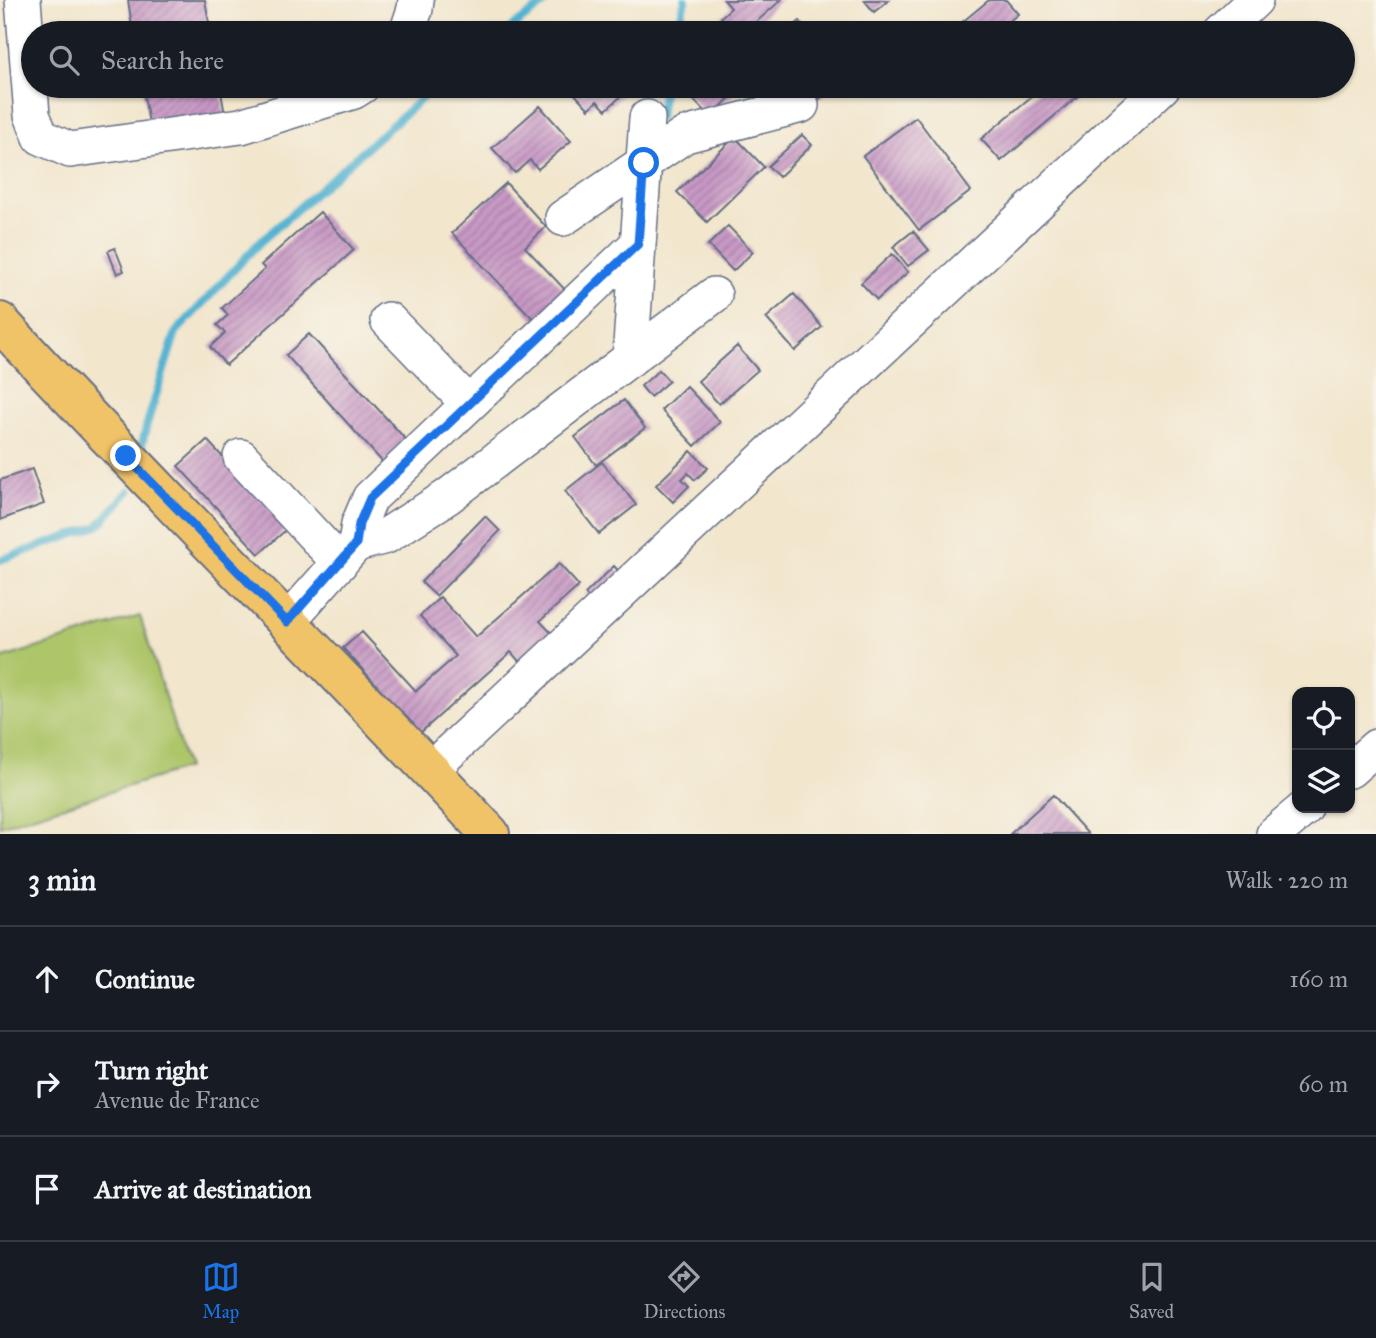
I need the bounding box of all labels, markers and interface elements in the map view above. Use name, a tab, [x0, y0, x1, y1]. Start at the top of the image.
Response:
search box	[21, 21, 1355, 98]
icon: search	[45, 41, 83, 79]
text: Search here	[101, 44, 224, 76]
route start	[628, 147, 659, 178]
route end	[110, 440, 141, 471]
map controls	[1292, 687, 1355, 813]
button: locate	[1292, 687, 1355, 750]
button: layers	[1292, 750, 1355, 813]
text: 3 min	[28, 862, 96, 898]
text: Walk · 220 m	[1225, 866, 1348, 894]
icon: ahead	[28, 960, 66, 998]
text: Continue	[95, 963, 195, 995]
text: 160 m	[1290, 965, 1348, 993]
text: Turn right	[95, 1054, 208, 1086]
icon: right	[28, 1065, 66, 1103]
text: 60 m	[1299, 1070, 1348, 1098]
text: Avenue de France	[95, 1086, 260, 1114]
icon: arrive	[28, 1170, 66, 1208]
text: Arrive at destination	[95, 1173, 312, 1205]
tab: Map	[202, 1258, 240, 1323]
tab: Directions	[643, 1258, 725, 1323]
tab: Saved	[1129, 1258, 1174, 1323]

